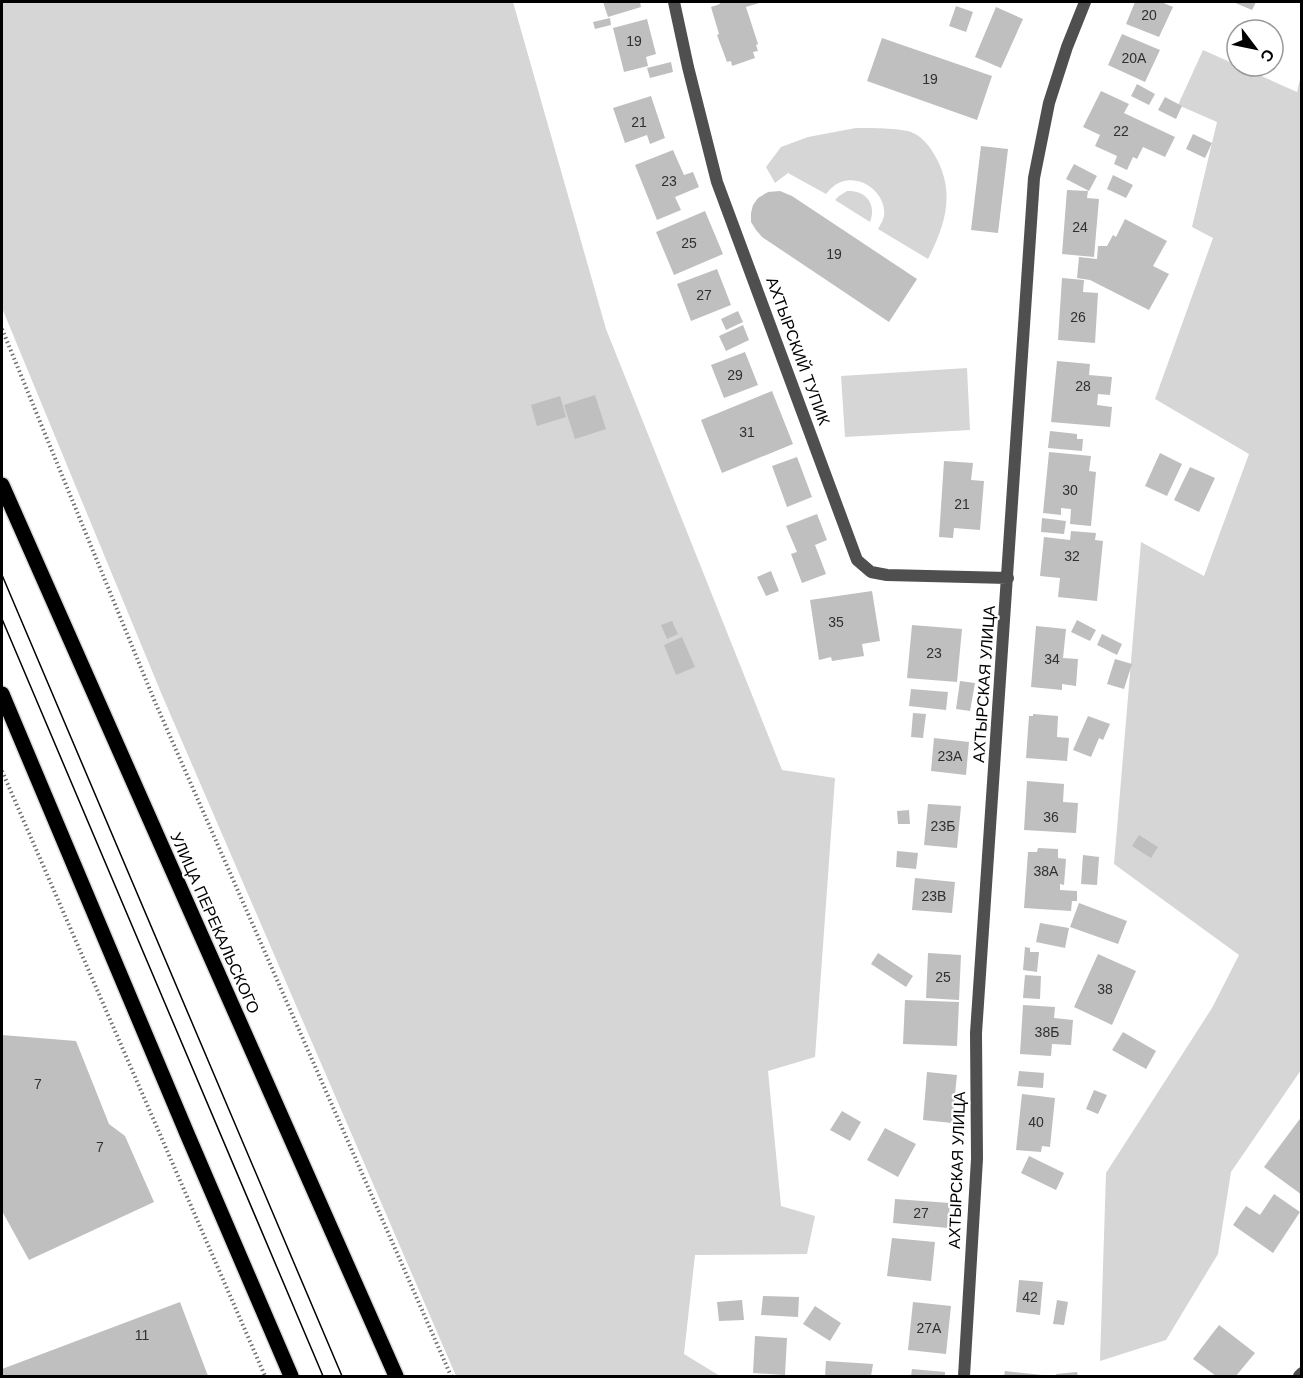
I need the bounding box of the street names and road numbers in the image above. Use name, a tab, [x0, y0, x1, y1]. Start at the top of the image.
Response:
street label: АХТЫРСКИЙ ТУПИК	[763, 274, 834, 428]
street label: АХТЫРСКАЯ УЛИЦА	[970, 605, 998, 763]
street label: УЛИЦА ПЕРЕКАЛЬСКОГО	[167, 830, 263, 1016]
street label: АХТЫРСКАЯ УЛИЦА	[946, 1091, 968, 1249]

